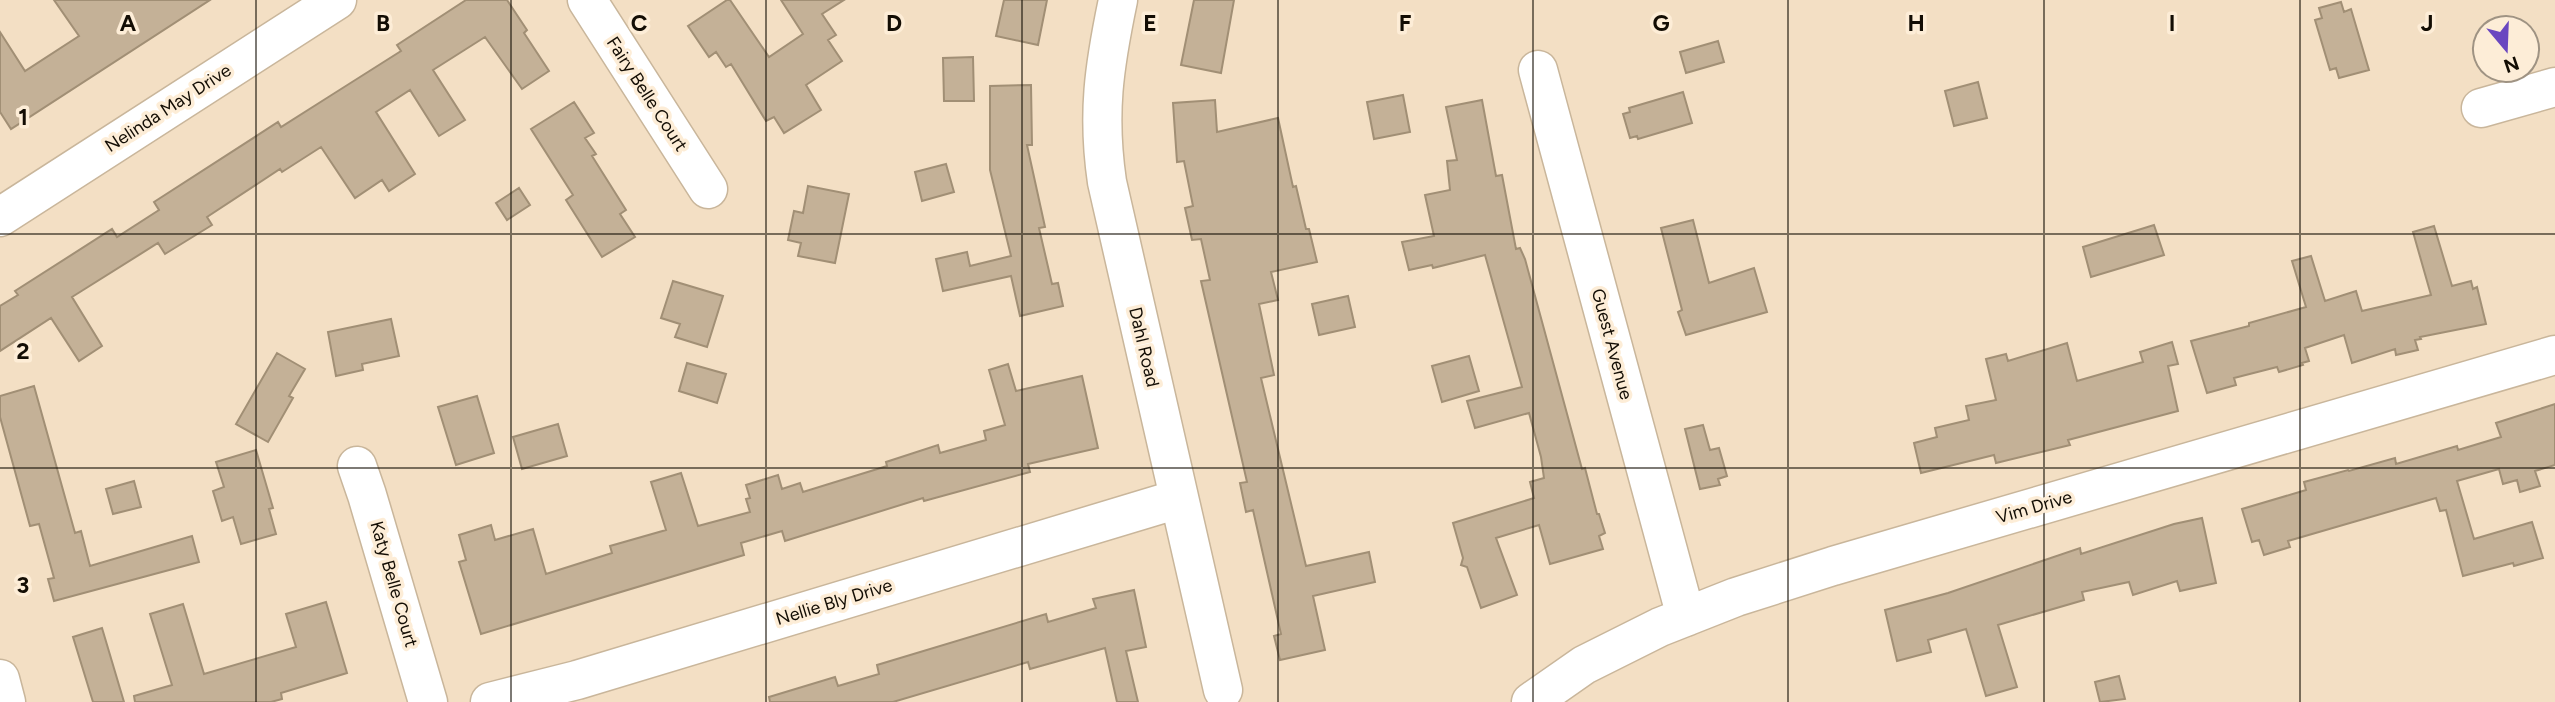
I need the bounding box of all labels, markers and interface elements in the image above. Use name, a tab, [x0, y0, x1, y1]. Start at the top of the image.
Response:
text: A	[120, 9, 137, 37]
text: B	[376, 9, 390, 37]
text: C	[631, 9, 648, 37]
text: D	[886, 9, 902, 37]
text: E	[1143, 9, 1157, 37]
text: F	[1399, 9, 1412, 37]
text: G	[1652, 9, 1670, 37]
text: H	[1907, 9, 1925, 37]
text: I	[2169, 9, 2175, 37]
text: J	[2421, 9, 2433, 37]
north arrow	[2471, 14, 2541, 84]
street label: Fairy Belle Court	[602, 32, 692, 156]
text: N	[2501, 51, 2522, 78]
street label: Nelinda May Drive	[101, 59, 235, 157]
text: 1	[18, 103, 28, 131]
street label: Guest Avenue	[1587, 286, 1637, 402]
street label: Dahl Road	[1124, 305, 1164, 389]
text: 2	[16, 337, 30, 365]
street label: Vim Drive	[1993, 486, 2075, 528]
street label: Katy Belle Court	[365, 518, 423, 650]
text: 3	[17, 571, 29, 599]
street label: Nellie Bly Drive	[773, 574, 895, 630]

